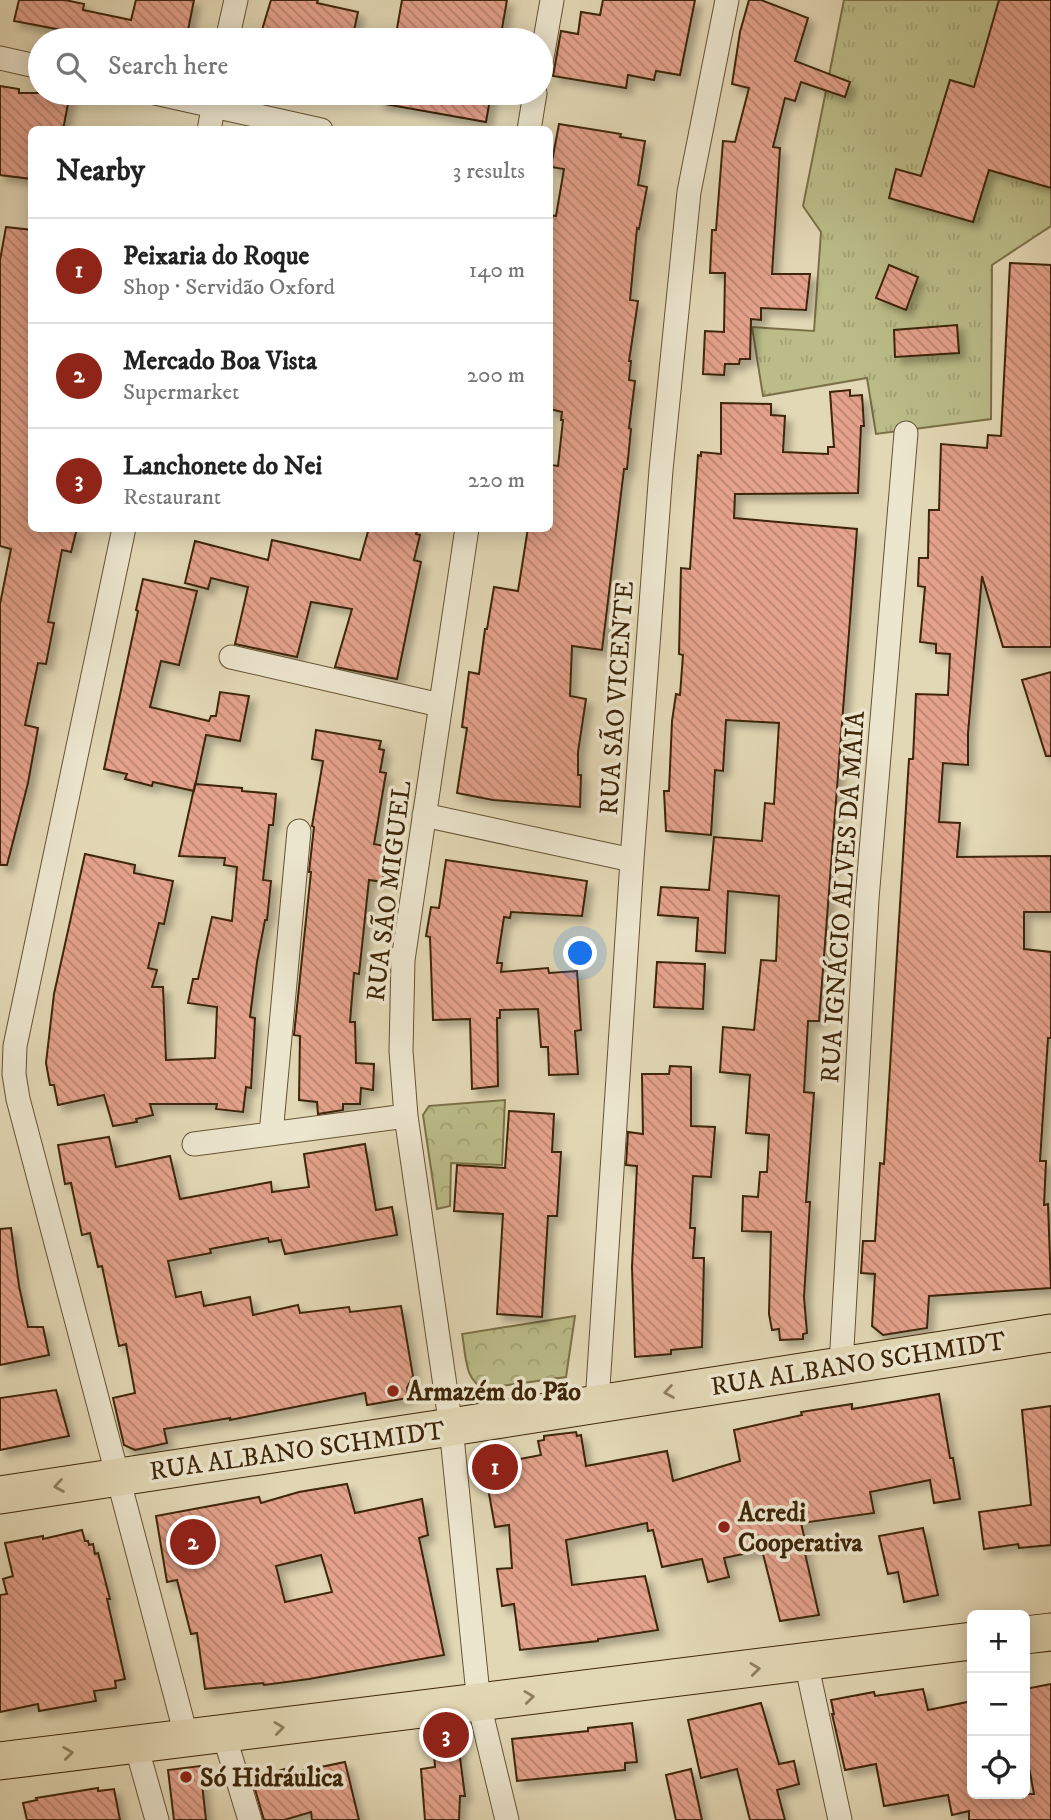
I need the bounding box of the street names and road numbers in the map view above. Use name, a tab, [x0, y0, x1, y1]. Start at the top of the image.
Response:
street label: RUA SÃO VICENTE	[592, 580, 642, 816]
street label: RUA IGNÁCIO ALVES DA MAIA	[813, 710, 873, 1084]
street label: RUA SÃO MIGUEL	[359, 779, 419, 1003]
street label: RUA ALBANO SCHMIDT	[708, 1325, 1008, 1404]
street label: RUA ALBANO SCHMIDT	[147, 1414, 447, 1489]

